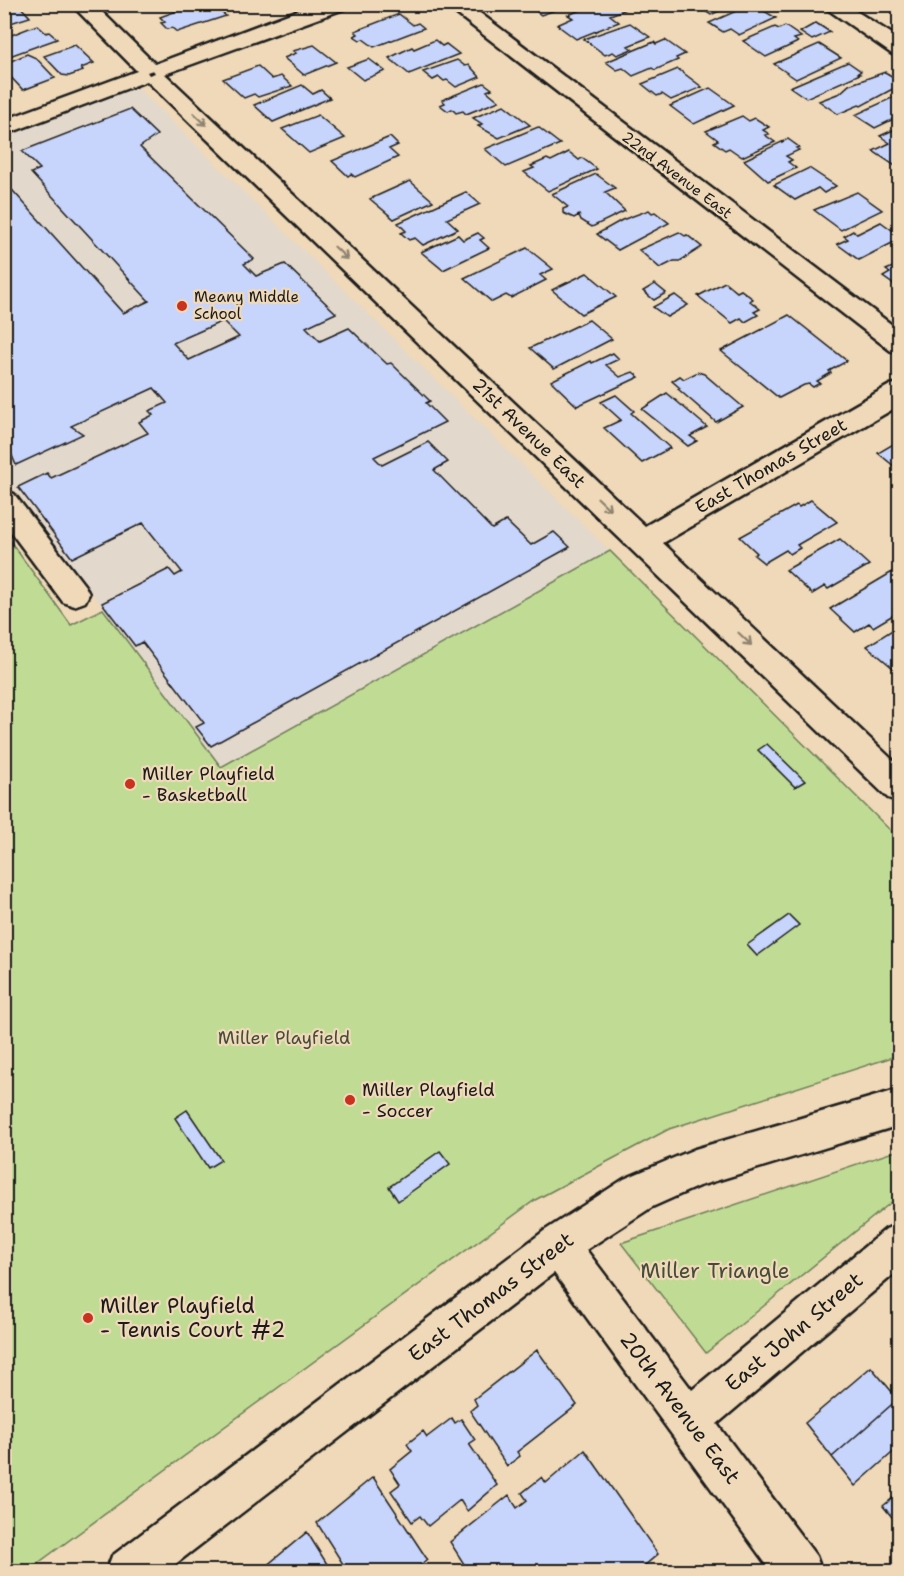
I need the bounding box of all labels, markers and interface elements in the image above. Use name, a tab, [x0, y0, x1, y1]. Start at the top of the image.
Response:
one-way arrow	[192, 112, 207, 126]
street label: 22nd Avenue East	[618, 127, 736, 223]
one-way arrow	[334, 246, 349, 261]
place label: Meany Middle School	[194, 287, 299, 324]
marker: Meany Middle School	[175, 299, 189, 313]
street label: 21st Avenue East	[467, 373, 591, 494]
street label: East Thomas Street	[691, 413, 851, 519]
one-way arrow	[596, 496, 611, 510]
one-way arrow	[737, 632, 752, 646]
place label: Miller Playfield - Basketball	[142, 762, 275, 807]
marker: Miller Playfield - Basketball	[123, 777, 137, 791]
park label: Miller Playfield	[218, 1026, 350, 1050]
place label: Miller Playfield - Soccer	[362, 1078, 495, 1123]
marker: Miller Playfield - Soccer	[343, 1093, 357, 1107]
street label: East Thomas Street	[403, 1226, 579, 1368]
park label: Miller Triangle	[640, 1257, 790, 1285]
street label: East John Street	[719, 1266, 869, 1398]
place label: Miller Playfield - Tennis Court #2	[100, 1292, 285, 1344]
marker: Miller Playfield - Tennis Court #2	[81, 1311, 95, 1325]
street label: 20th Avenue East	[613, 1326, 747, 1490]

